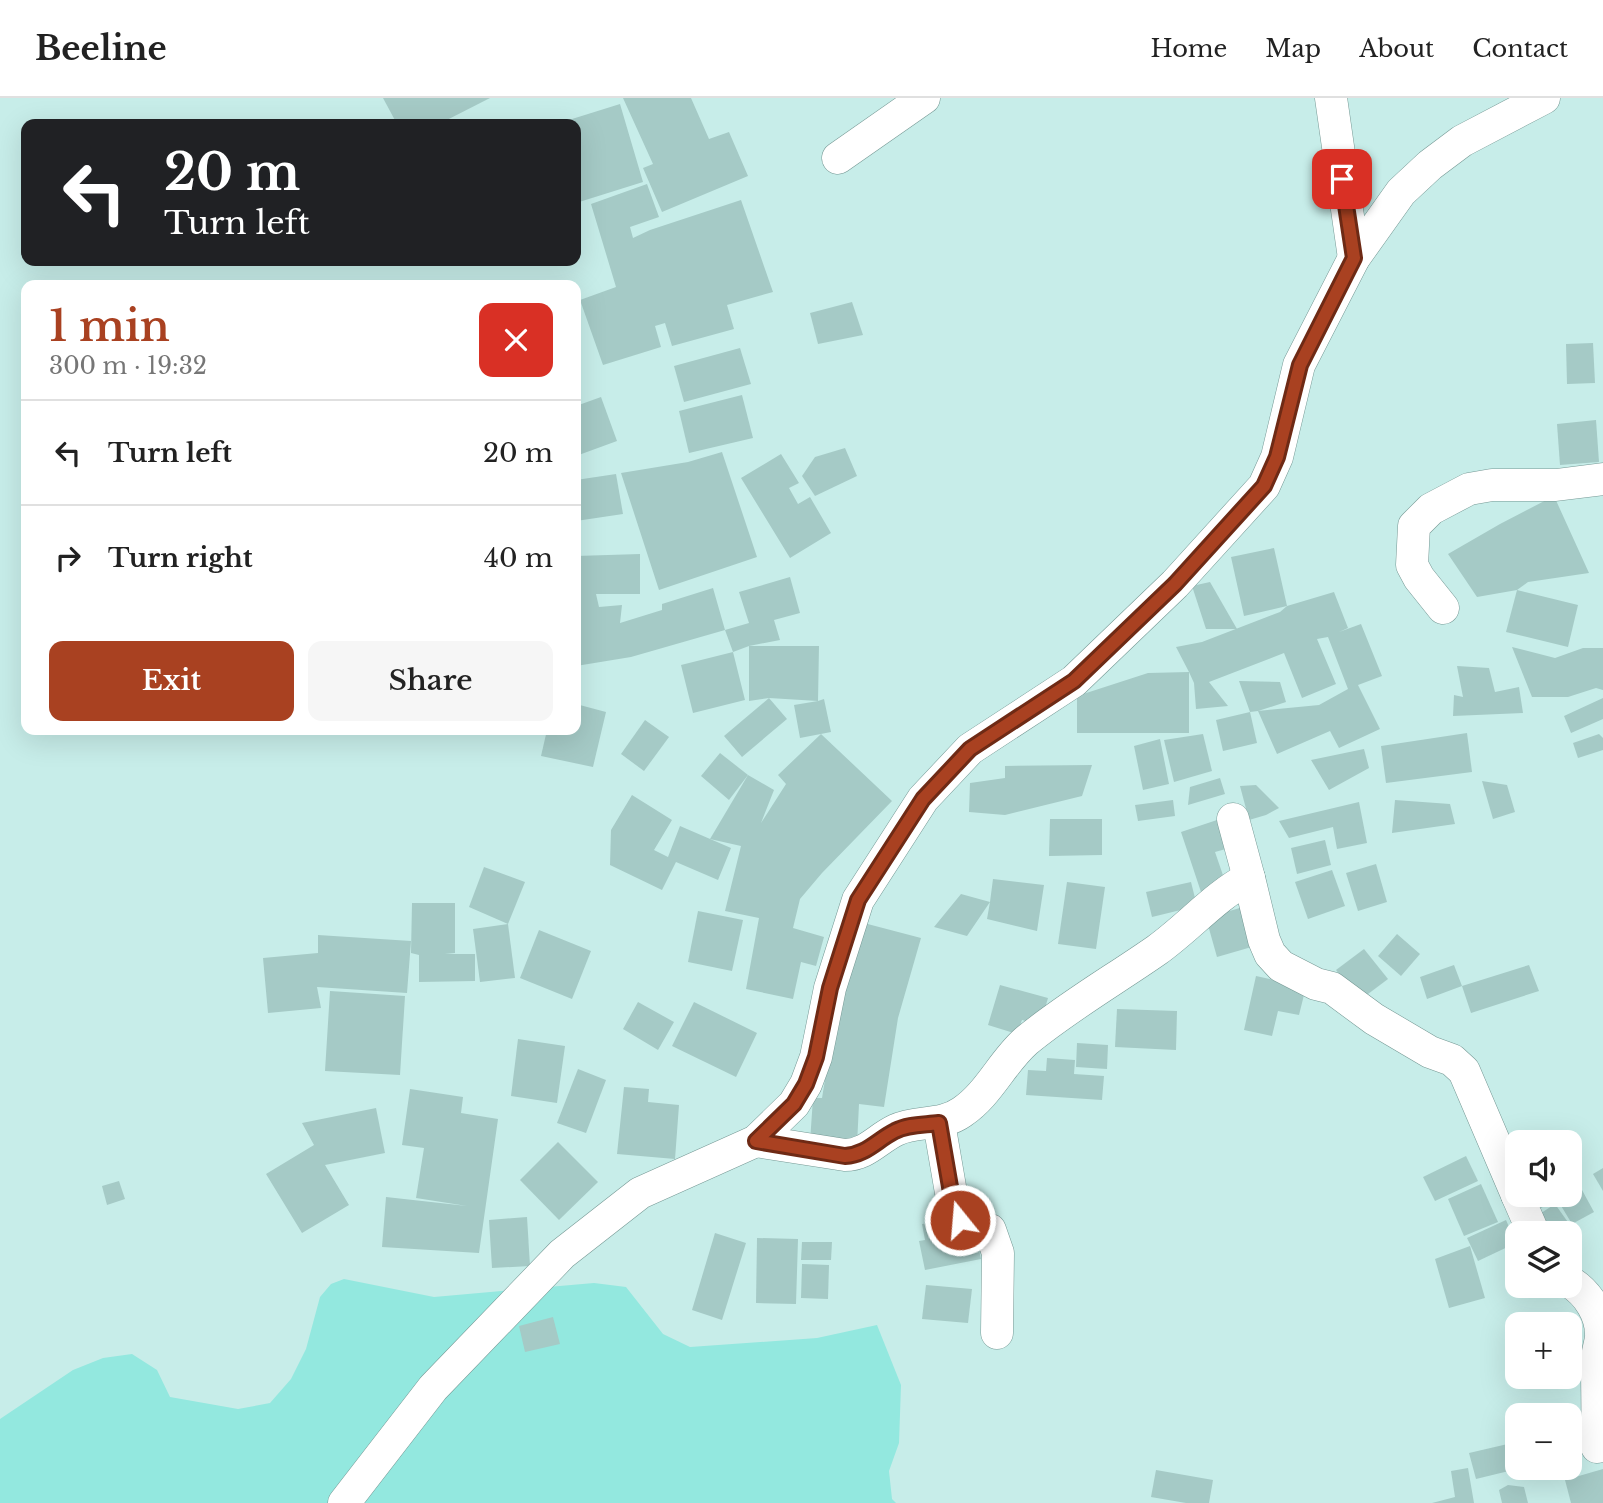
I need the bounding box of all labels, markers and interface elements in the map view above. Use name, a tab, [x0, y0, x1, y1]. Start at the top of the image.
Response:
text: Beeline	[35, 28, 167, 69]
text: Home	[1151, 34, 1227, 63]
text: Map	[1265, 34, 1321, 63]
text: About	[1359, 34, 1434, 63]
text: Contact	[1472, 34, 1568, 63]
text: 20 m	[164, 142, 300, 203]
icon: left	[49, 147, 140, 238]
pin	[1312, 149, 1372, 209]
icon: arrive	[1323, 160, 1361, 198]
text: Turn left	[164, 203, 310, 243]
text: 1 min	[49, 300, 170, 352]
button: close	[479, 303, 553, 377]
text: 300 m · 19:32	[49, 352, 207, 380]
icon: left	[49, 434, 87, 472]
text: Turn left	[108, 437, 232, 469]
text: 20 m	[483, 437, 553, 469]
icon: right	[49, 539, 87, 577]
text: Turn right	[108, 542, 253, 574]
text: 40 m	[484, 542, 553, 574]
button: Exit	[49, 641, 294, 721]
button: Share	[308, 641, 553, 721]
map controls	[1505, 1130, 1582, 1480]
button: sound	[1505, 1130, 1582, 1207]
position arrow	[923, 1183, 997, 1257]
button: layers	[1505, 1221, 1582, 1298]
button: +	[1505, 1312, 1582, 1389]
button: −	[1505, 1403, 1582, 1480]

